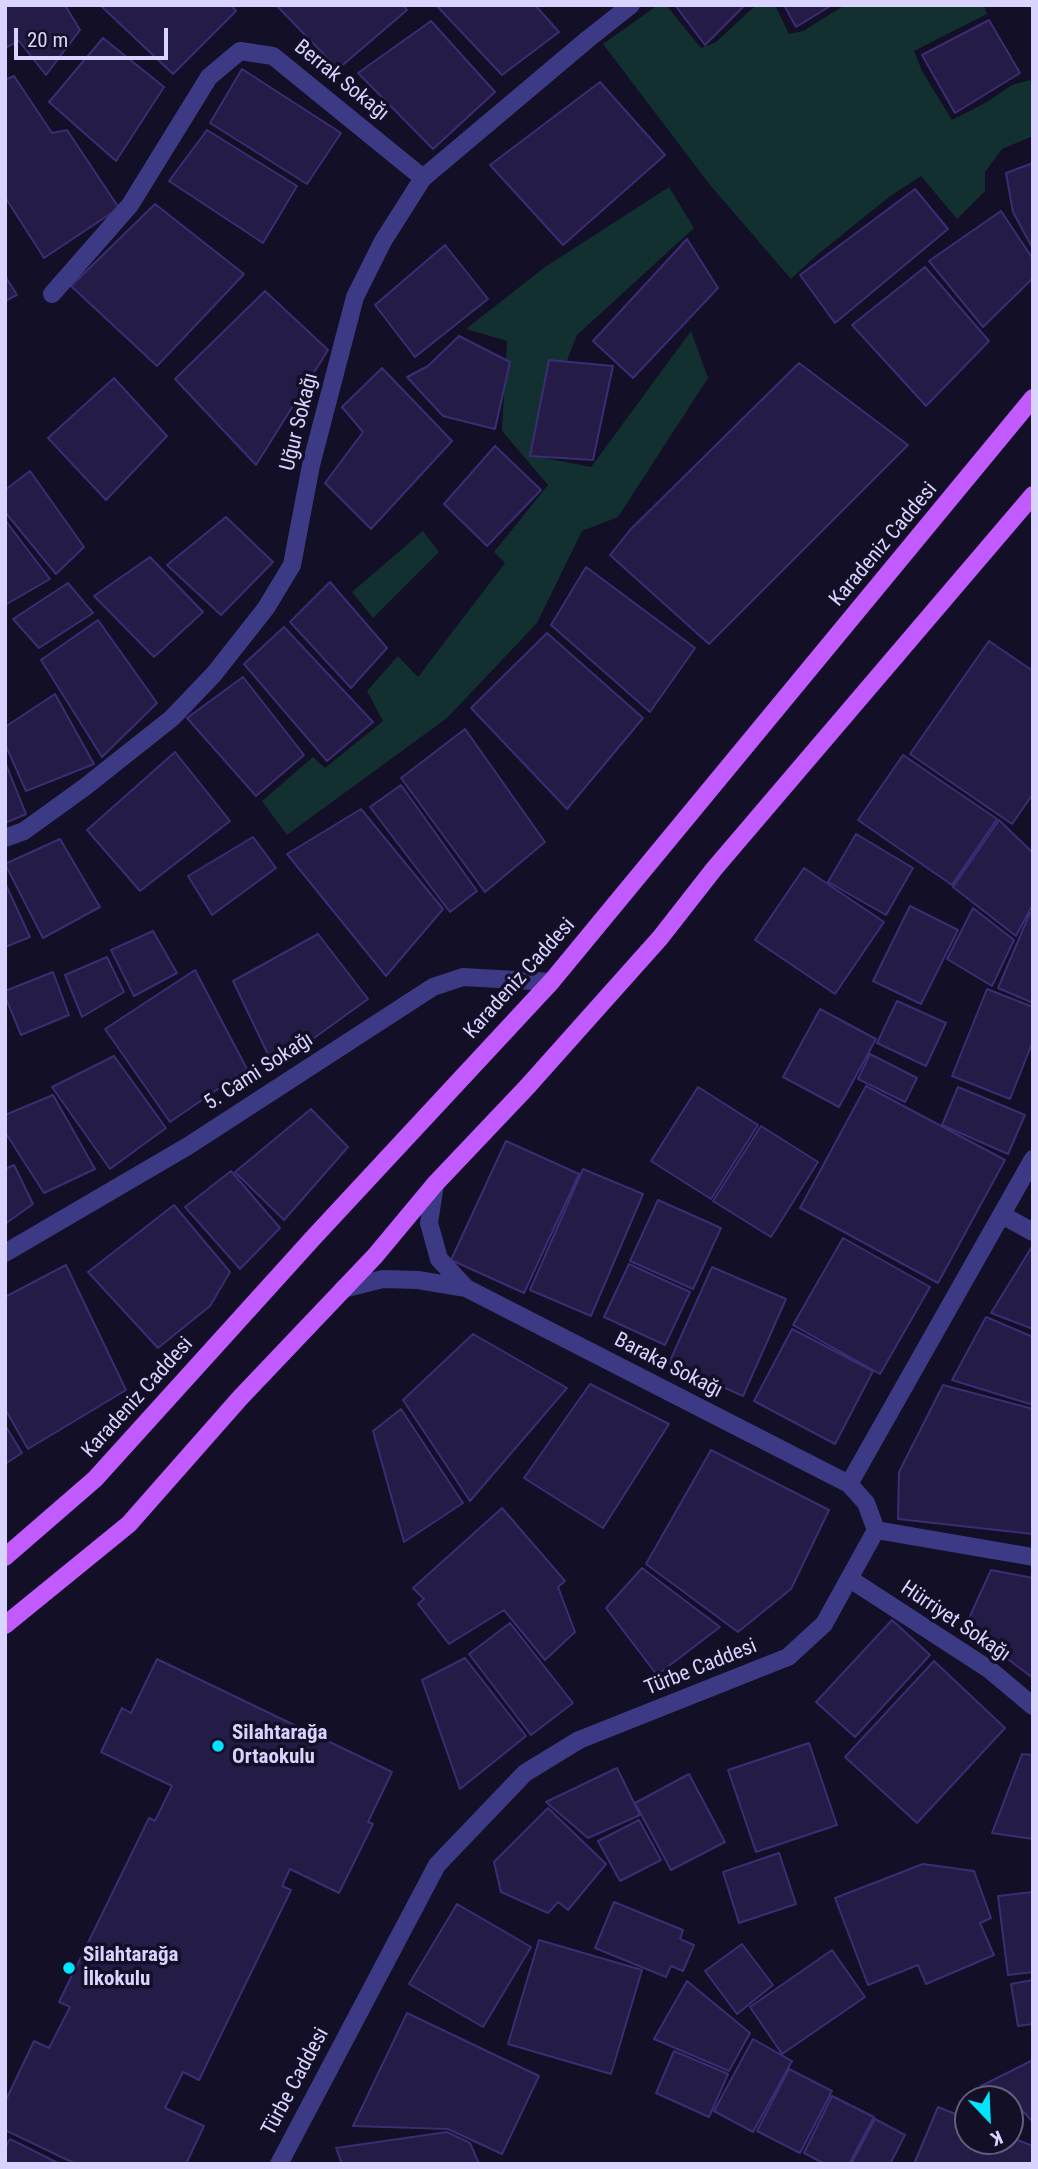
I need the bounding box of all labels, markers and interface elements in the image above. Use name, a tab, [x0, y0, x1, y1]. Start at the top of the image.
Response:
scale bar	[18, 14, 172, 58]
text: 20 m	[27, 28, 68, 52]
street label: Berrak Sokağı	[289, 35, 393, 127]
street label: Uğur Sokağı	[276, 371, 324, 473]
street label: Karadeniz Caddesi	[825, 478, 943, 612]
street label: Karadeniz Caddesi	[459, 913, 581, 1045]
street label: 5. Cami Sokağı	[200, 1028, 318, 1116]
street label: Baraka Sokağı	[610, 1328, 726, 1404]
street label: Karadeniz Caddesi	[77, 1332, 199, 1464]
street label: Hürriyet Sokağı	[896, 1576, 1014, 1668]
street label: Türbe Caddesi	[641, 1634, 761, 1702]
place label: Silahtarağa Ortaokulu	[232, 1721, 327, 1771]
marker: Silahtarağa Ortaokulu	[210, 1738, 226, 1754]
place label: Silahtarağa İlkokulu	[83, 1943, 178, 1993]
marker: Silahtarağa İlkokulu	[61, 1960, 77, 1976]
street label: Türbe Caddesi	[257, 2024, 335, 2140]
north arrow	[954, 2085, 1024, 2155]
text: K	[987, 2125, 1006, 2151]

